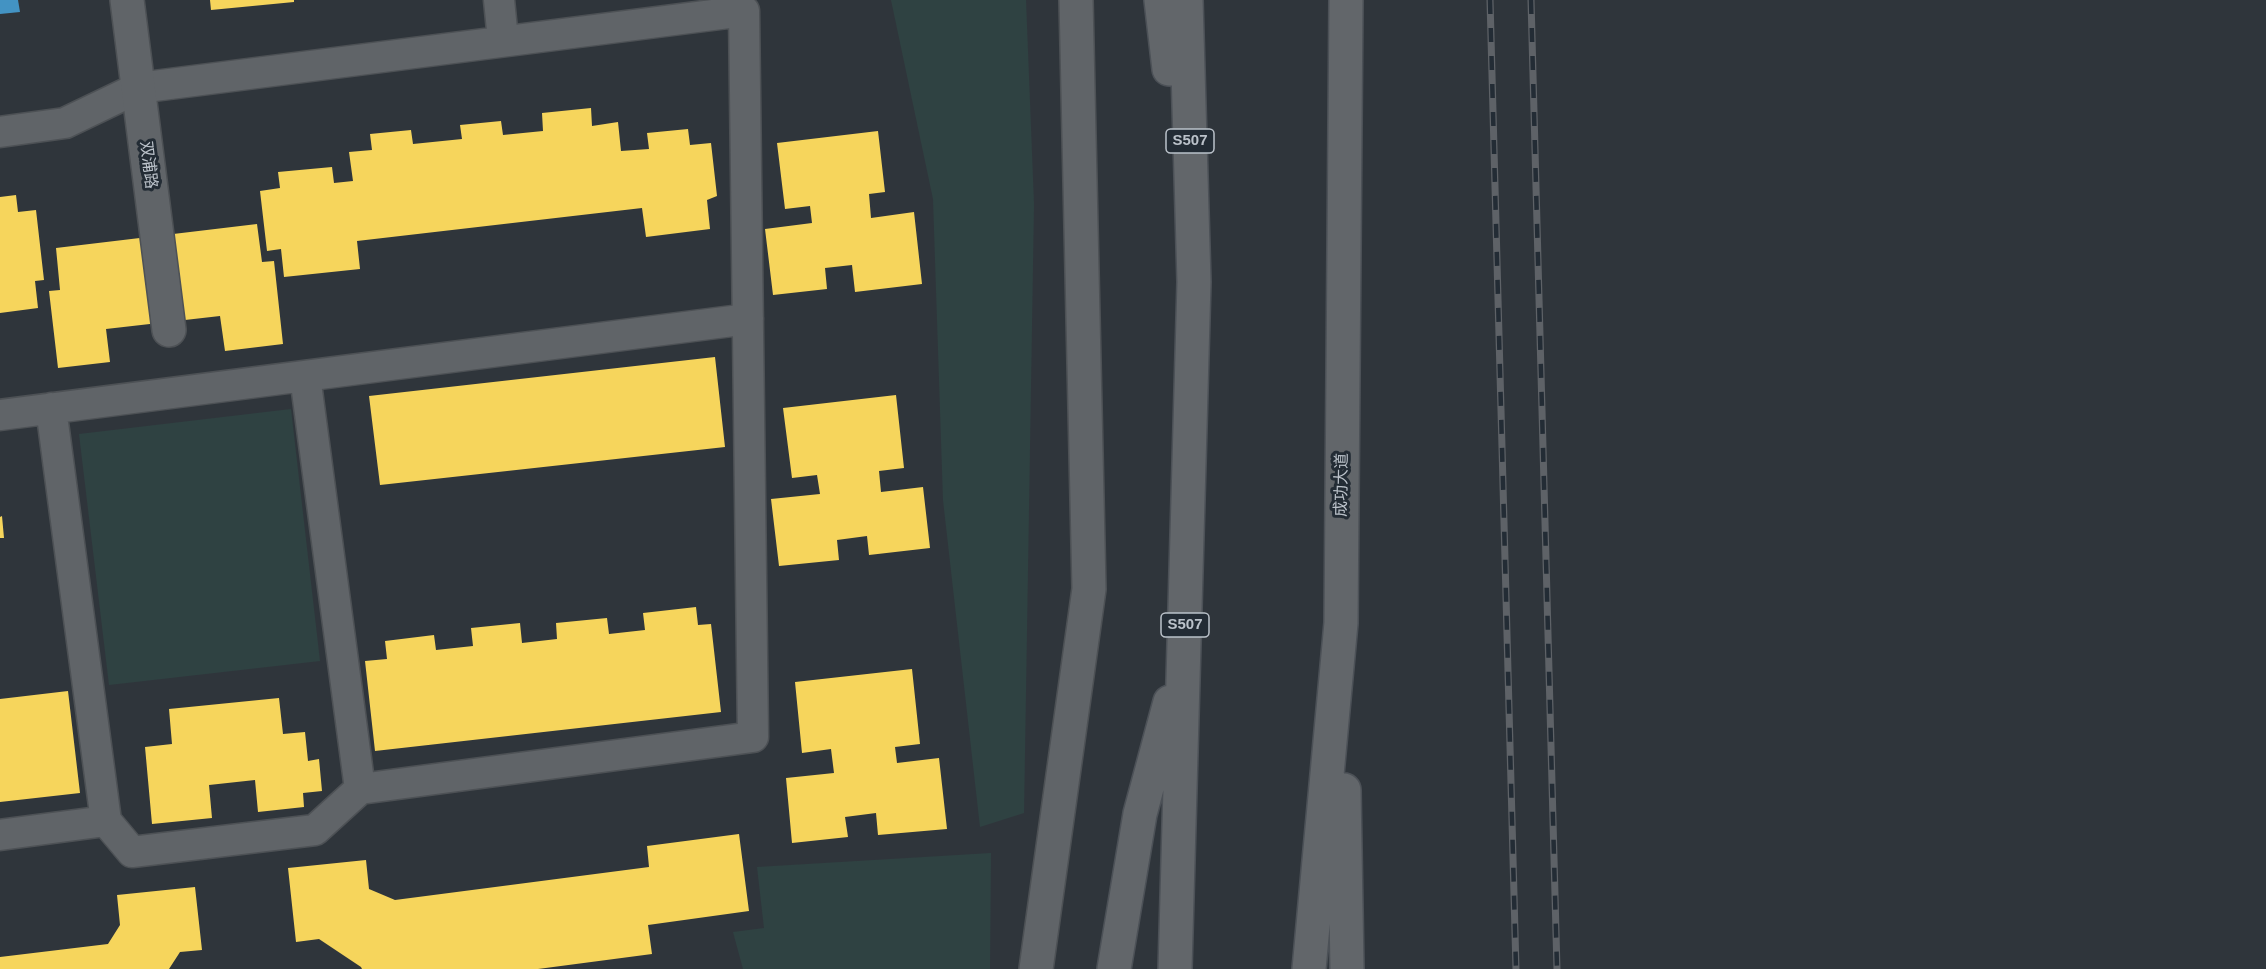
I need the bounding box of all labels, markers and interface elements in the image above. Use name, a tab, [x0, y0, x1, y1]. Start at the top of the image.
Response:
road number: S507	[1166, 129, 1214, 153]
street label: 双浦路	[136, 140, 160, 190]
street label: 成功大道	[1332, 453, 1352, 517]
road number: S507	[1161, 613, 1209, 637]

